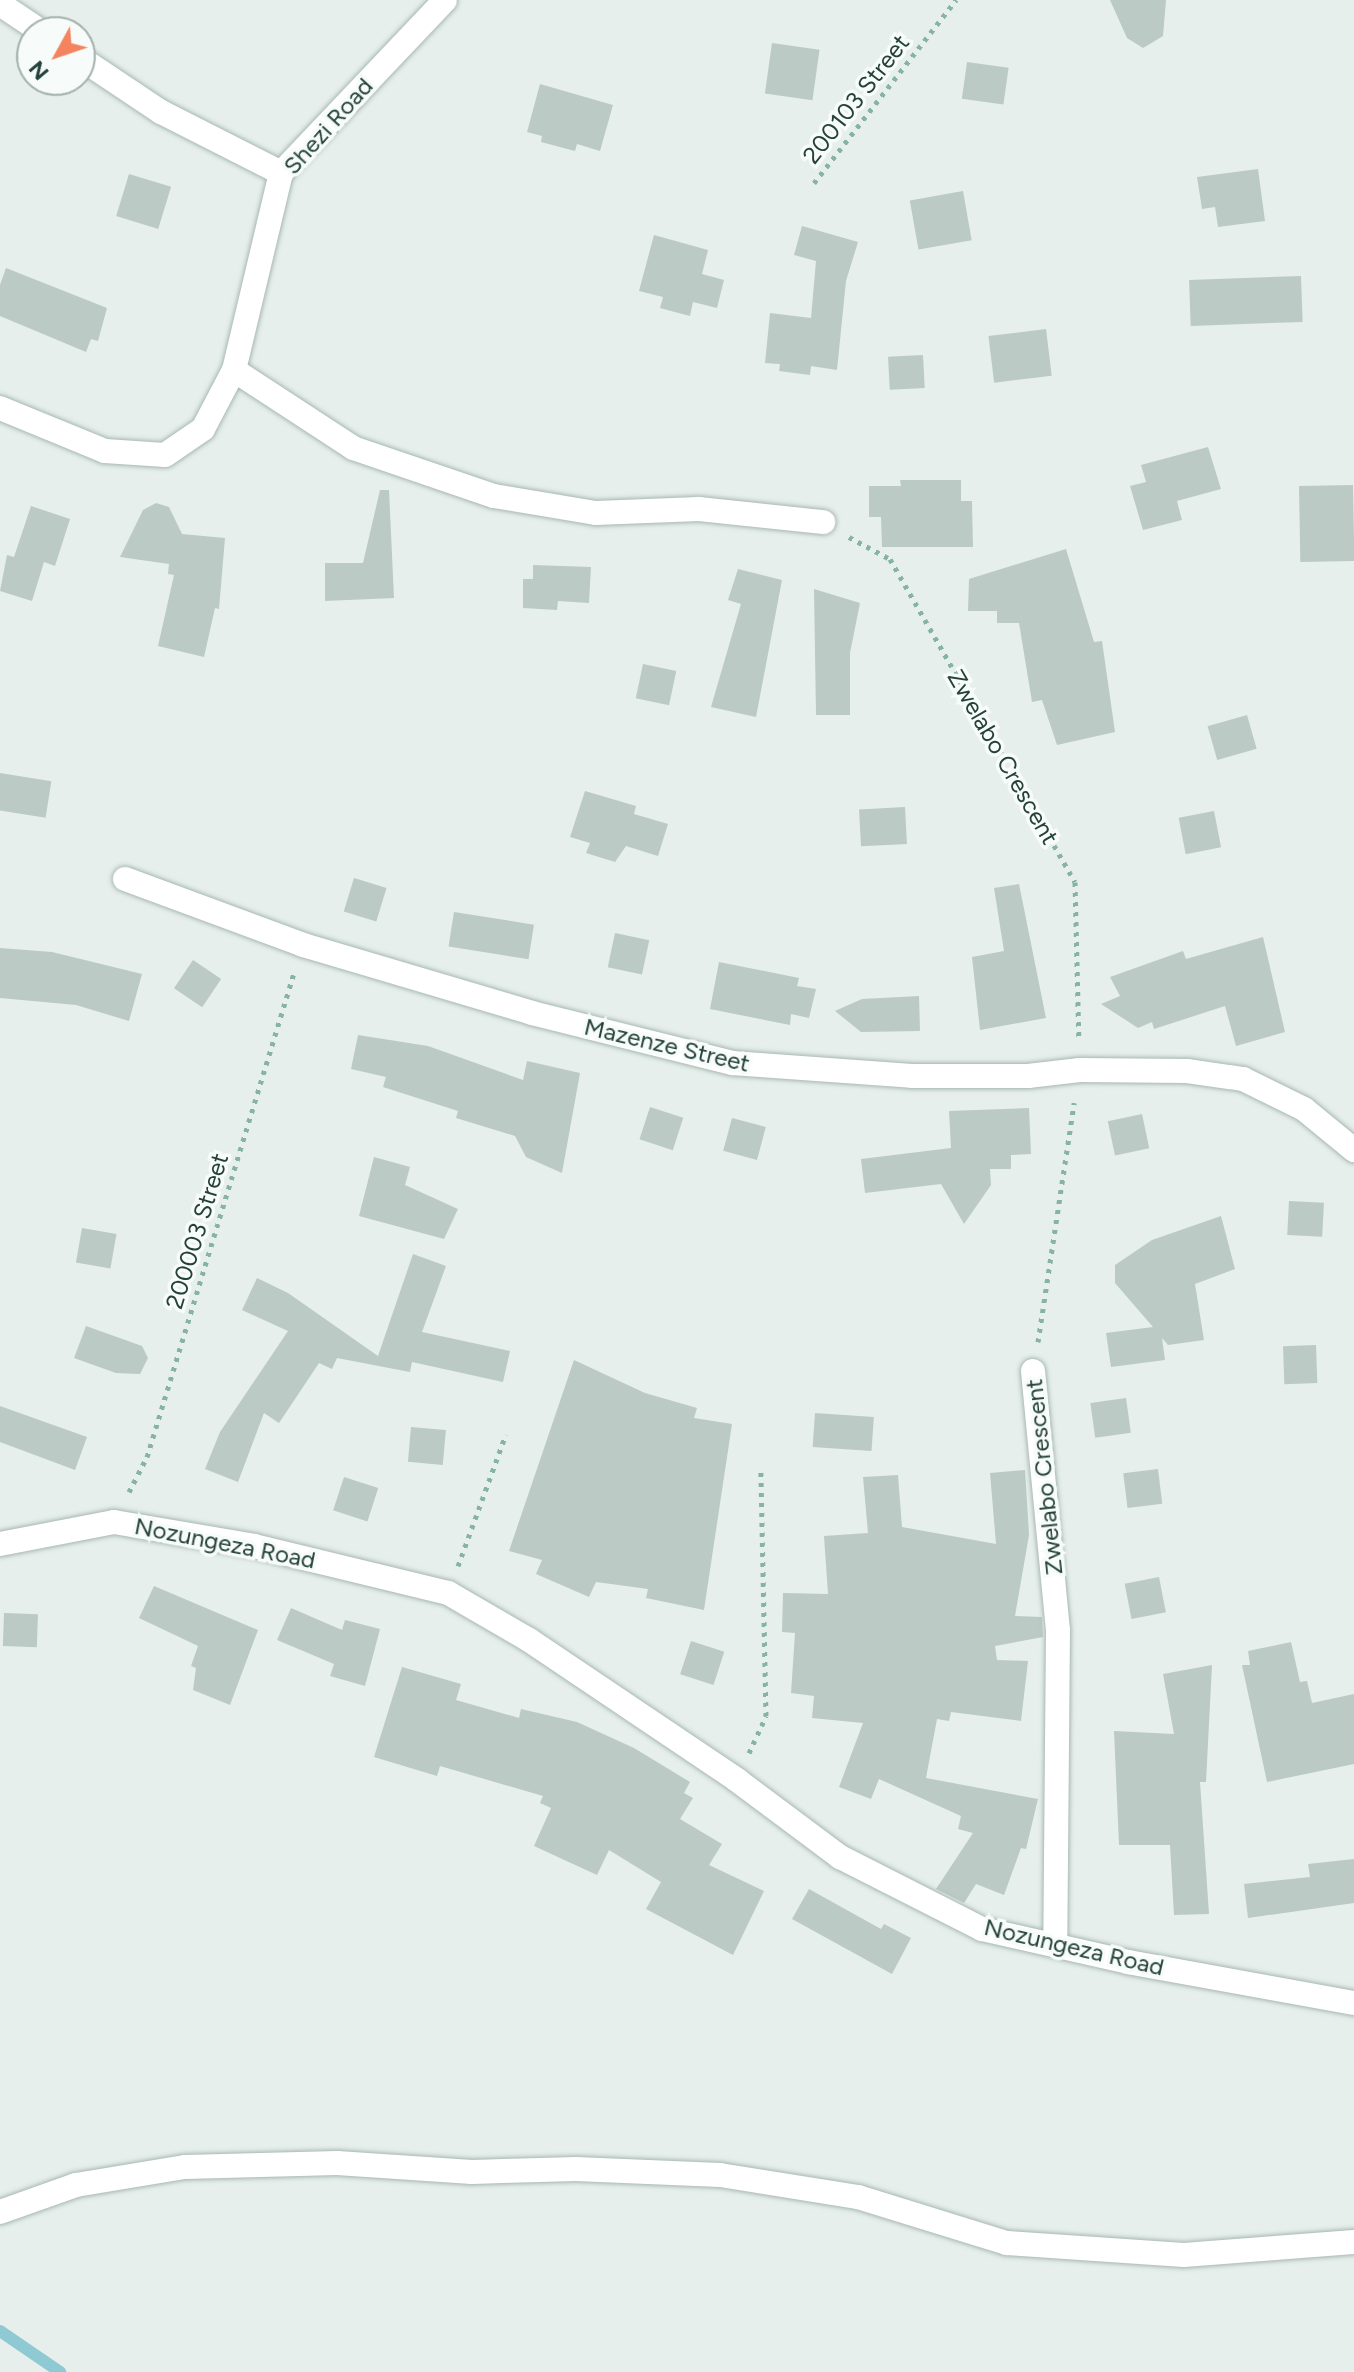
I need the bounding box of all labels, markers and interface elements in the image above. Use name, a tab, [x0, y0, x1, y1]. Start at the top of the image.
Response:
north arrow	[16, 16, 96, 96]
street label: 200103 Street	[797, 29, 915, 169]
text: N	[23, 55, 55, 86]
street label: Shezi Road	[277, 72, 379, 180]
street label: Zwelabo Crescent	[941, 665, 1065, 849]
street label: Mazenze Street	[582, 1012, 752, 1078]
street label: 200003 Street	[160, 1150, 234, 1312]
street label: Zwelabo Crescent	[1019, 1378, 1069, 1576]
street label: Nozungeza Road	[132, 1511, 318, 1575]
street label: Nozungeza Road	[981, 1912, 1167, 1982]

